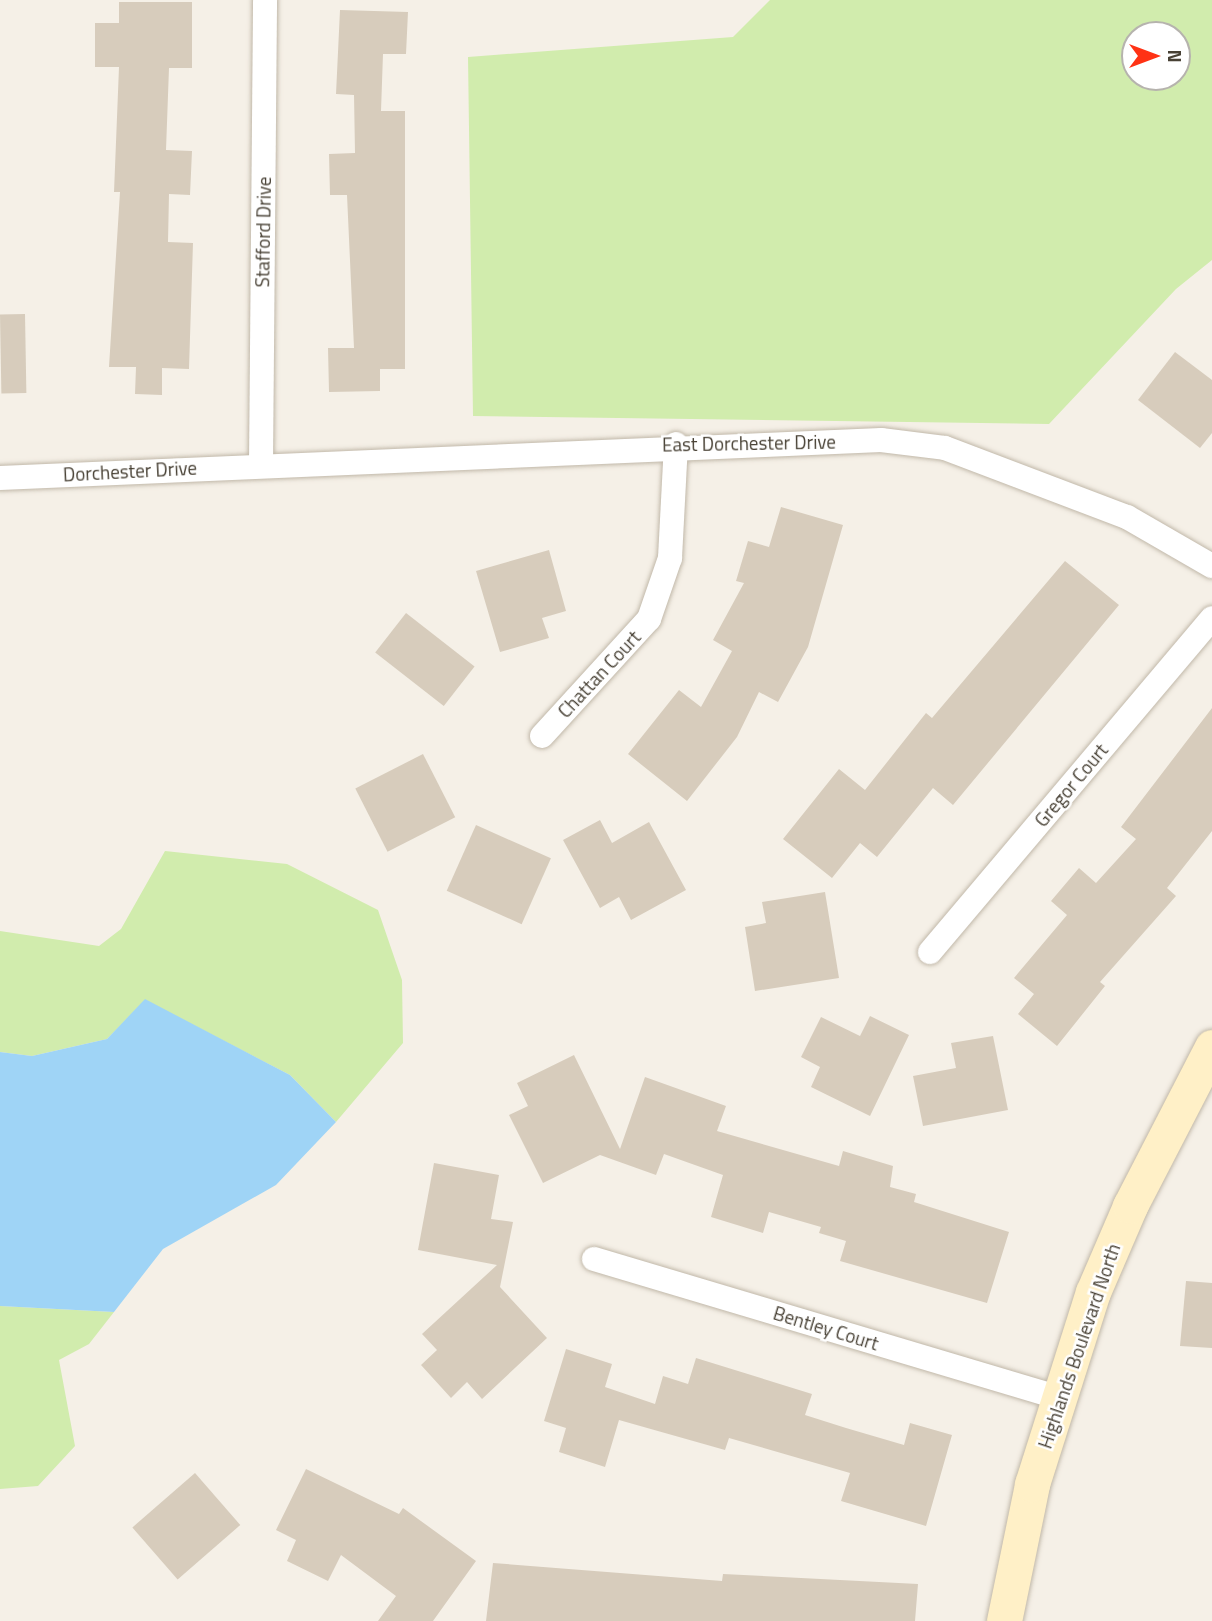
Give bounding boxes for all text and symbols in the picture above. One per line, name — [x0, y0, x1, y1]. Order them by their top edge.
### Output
north arrow — [1121, 21, 1191, 91]
text: N — [1161, 49, 1190, 63]
street label: Stafford Drive — [251, 176, 275, 288]
street label: East Dorchester Drive — [662, 430, 836, 456]
street label: Dorchester Drive — [62, 456, 198, 486]
street label: Chattan Court — [553, 626, 645, 722]
street label: Gregor Court — [1030, 739, 1112, 831]
street label: Highlands Boulevard North — [1033, 1241, 1125, 1451]
street label: Bentley Court — [771, 1301, 881, 1355]

